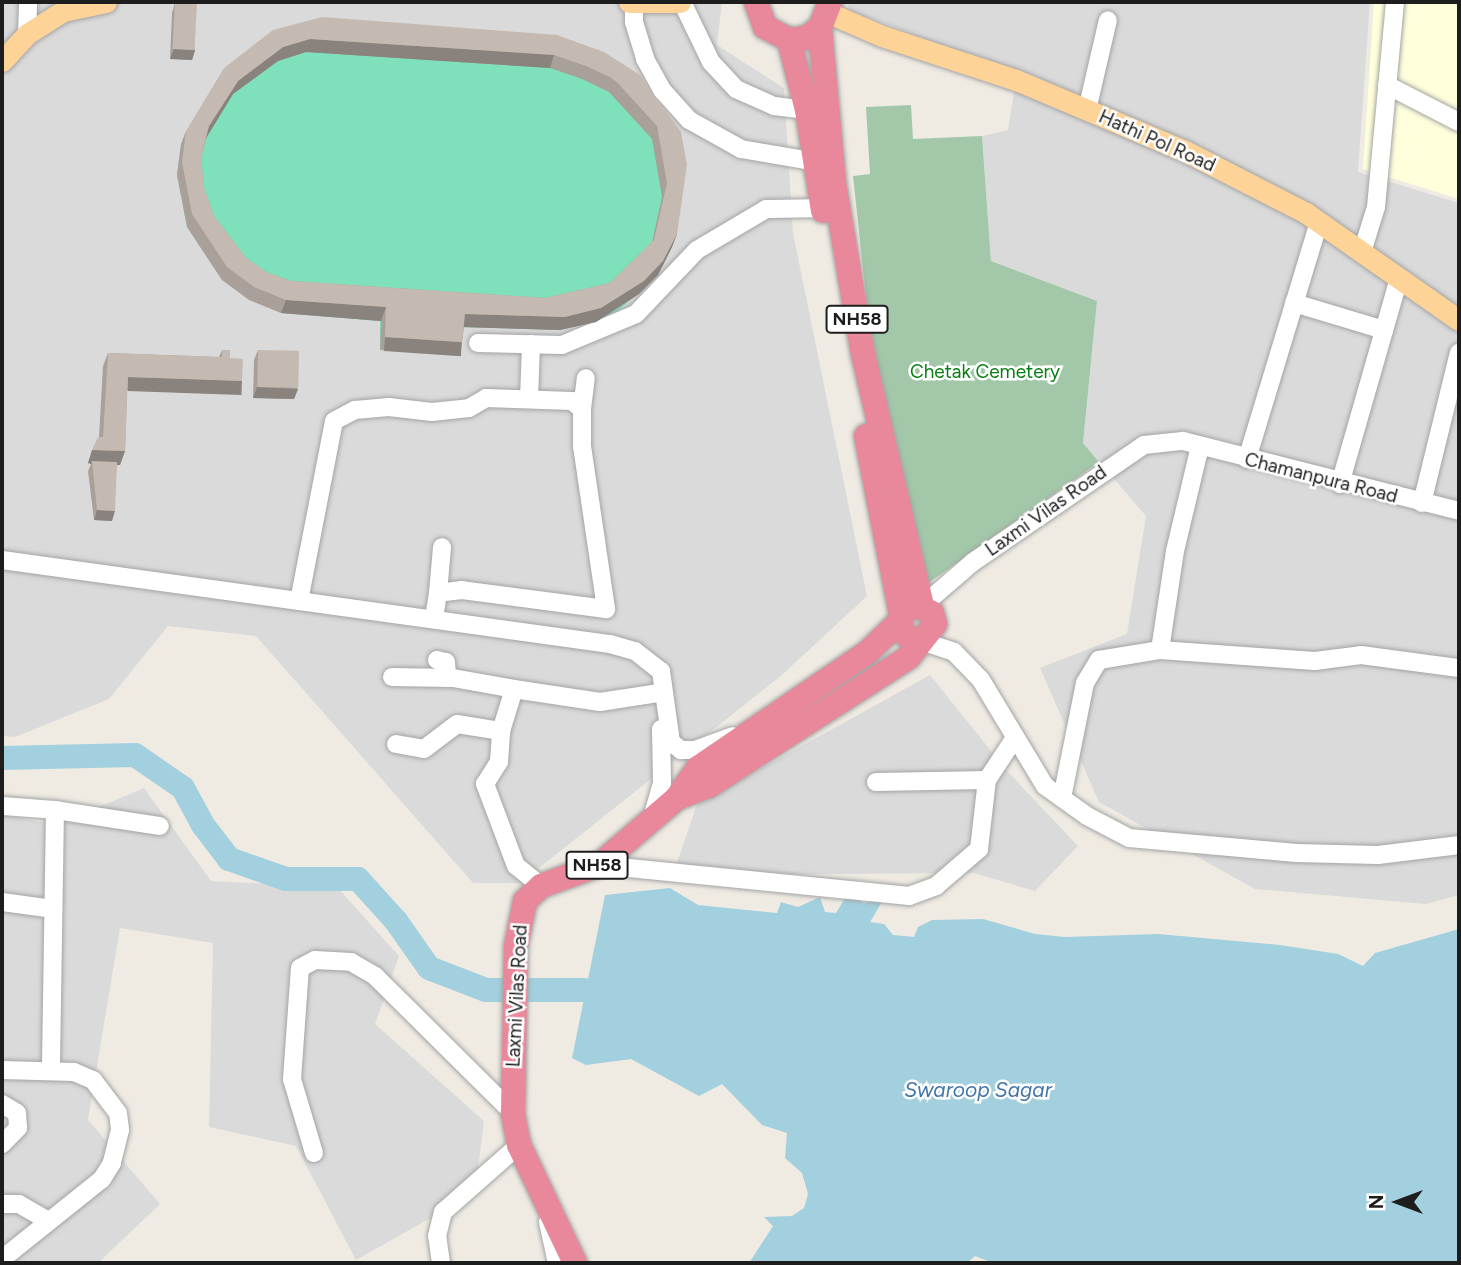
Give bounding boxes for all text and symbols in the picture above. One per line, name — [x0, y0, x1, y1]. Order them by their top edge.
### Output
street label: Hathi Pol Road — [1095, 105, 1219, 177]
road number: NH58 — [826, 304, 888, 334]
park label: Chetak Cemetery — [910, 361, 1060, 383]
street label: Chamanpura Road — [1242, 448, 1400, 508]
street label: Laxmi Vilas Road — [981, 461, 1111, 561]
road number: NH58 — [566, 850, 628, 880]
street label: Laxmi Vilas Road — [502, 924, 532, 1068]
water label: Swaroop Sagar — [904, 1077, 1052, 1103]
north arrow — [1363, 1167, 1433, 1237]
text: N — [1365, 1195, 1388, 1209]

